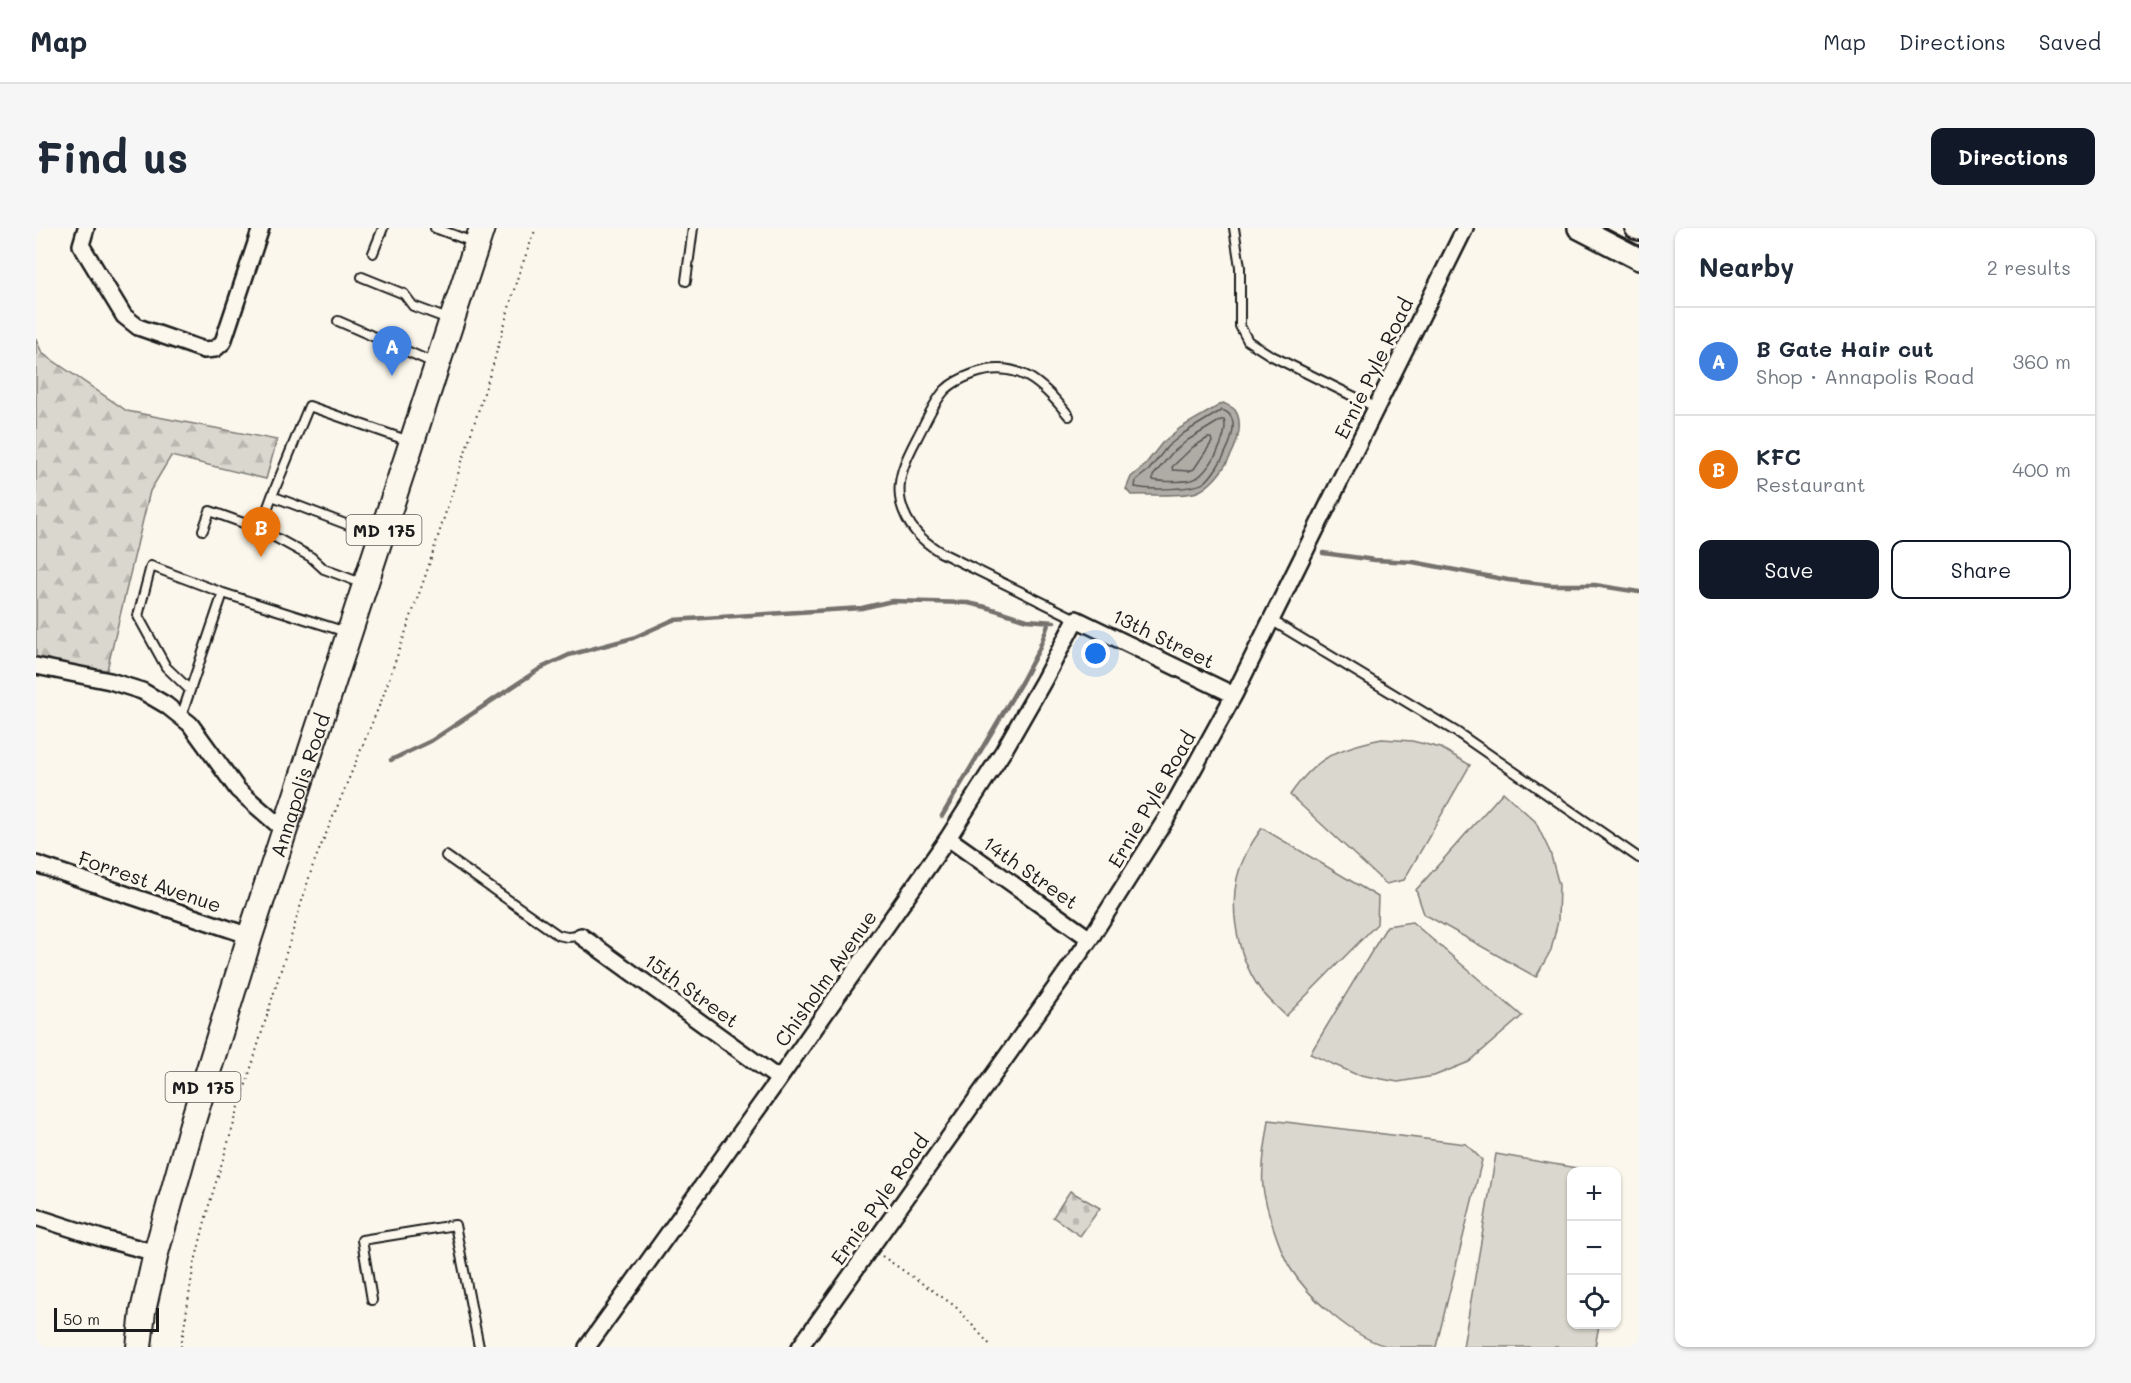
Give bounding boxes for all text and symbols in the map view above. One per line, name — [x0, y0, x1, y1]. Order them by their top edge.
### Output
text: Map — [30, 23, 87, 59]
text: Map — [1823, 28, 1866, 55]
text: Directions — [1899, 28, 2006, 55]
text: Saved — [2039, 28, 2101, 55]
button: Directions — [1931, 128, 2095, 185]
text: Find us — [36, 129, 188, 184]
text: Nearby — [1699, 250, 1794, 284]
text: 2 results — [1987, 254, 2071, 280]
street label: Ernie Pyle Road — [1328, 293, 1418, 443]
pin: A — [372, 326, 412, 376]
text: B Gate Hair cut — [1756, 334, 1934, 363]
text: A — [1712, 348, 1725, 374]
text: 360 m — [2013, 348, 2071, 374]
text: Shop · Annapolis Road — [1756, 363, 1974, 389]
text: KFC — [1756, 442, 1801, 471]
text: B — [1712, 456, 1725, 482]
text: 400 m — [2012, 456, 2071, 482]
text: Restaurant — [1756, 471, 1866, 497]
pin: B — [242, 508, 280, 557]
road number: MD 175 — [346, 515, 422, 545]
button: Save — [1699, 540, 1879, 599]
button: Share — [1891, 540, 2071, 599]
street label: 13th Street — [1109, 602, 1219, 674]
your location — [1081, 639, 1110, 668]
street label: Annapolis Road — [264, 710, 335, 860]
street label: Ernie Pyle Road — [1101, 726, 1201, 872]
street label: 14th Street — [978, 830, 1084, 914]
street label: Forrest Avenue — [75, 844, 225, 918]
street label: Chisholm Avenue — [768, 905, 882, 1051]
street label: 15th Street — [640, 947, 744, 1033]
road number: MD 175 — [166, 1072, 240, 1102]
street label: Ernie Pyle Road — [824, 1129, 934, 1269]
map controls — [1567, 1167, 1621, 1329]
button: + — [1567, 1167, 1621, 1221]
button: − — [1567, 1221, 1621, 1275]
button: locate — [1567, 1275, 1621, 1329]
scale bar — [54, 1305, 159, 1332]
text: 50 m — [63, 1308, 100, 1329]

